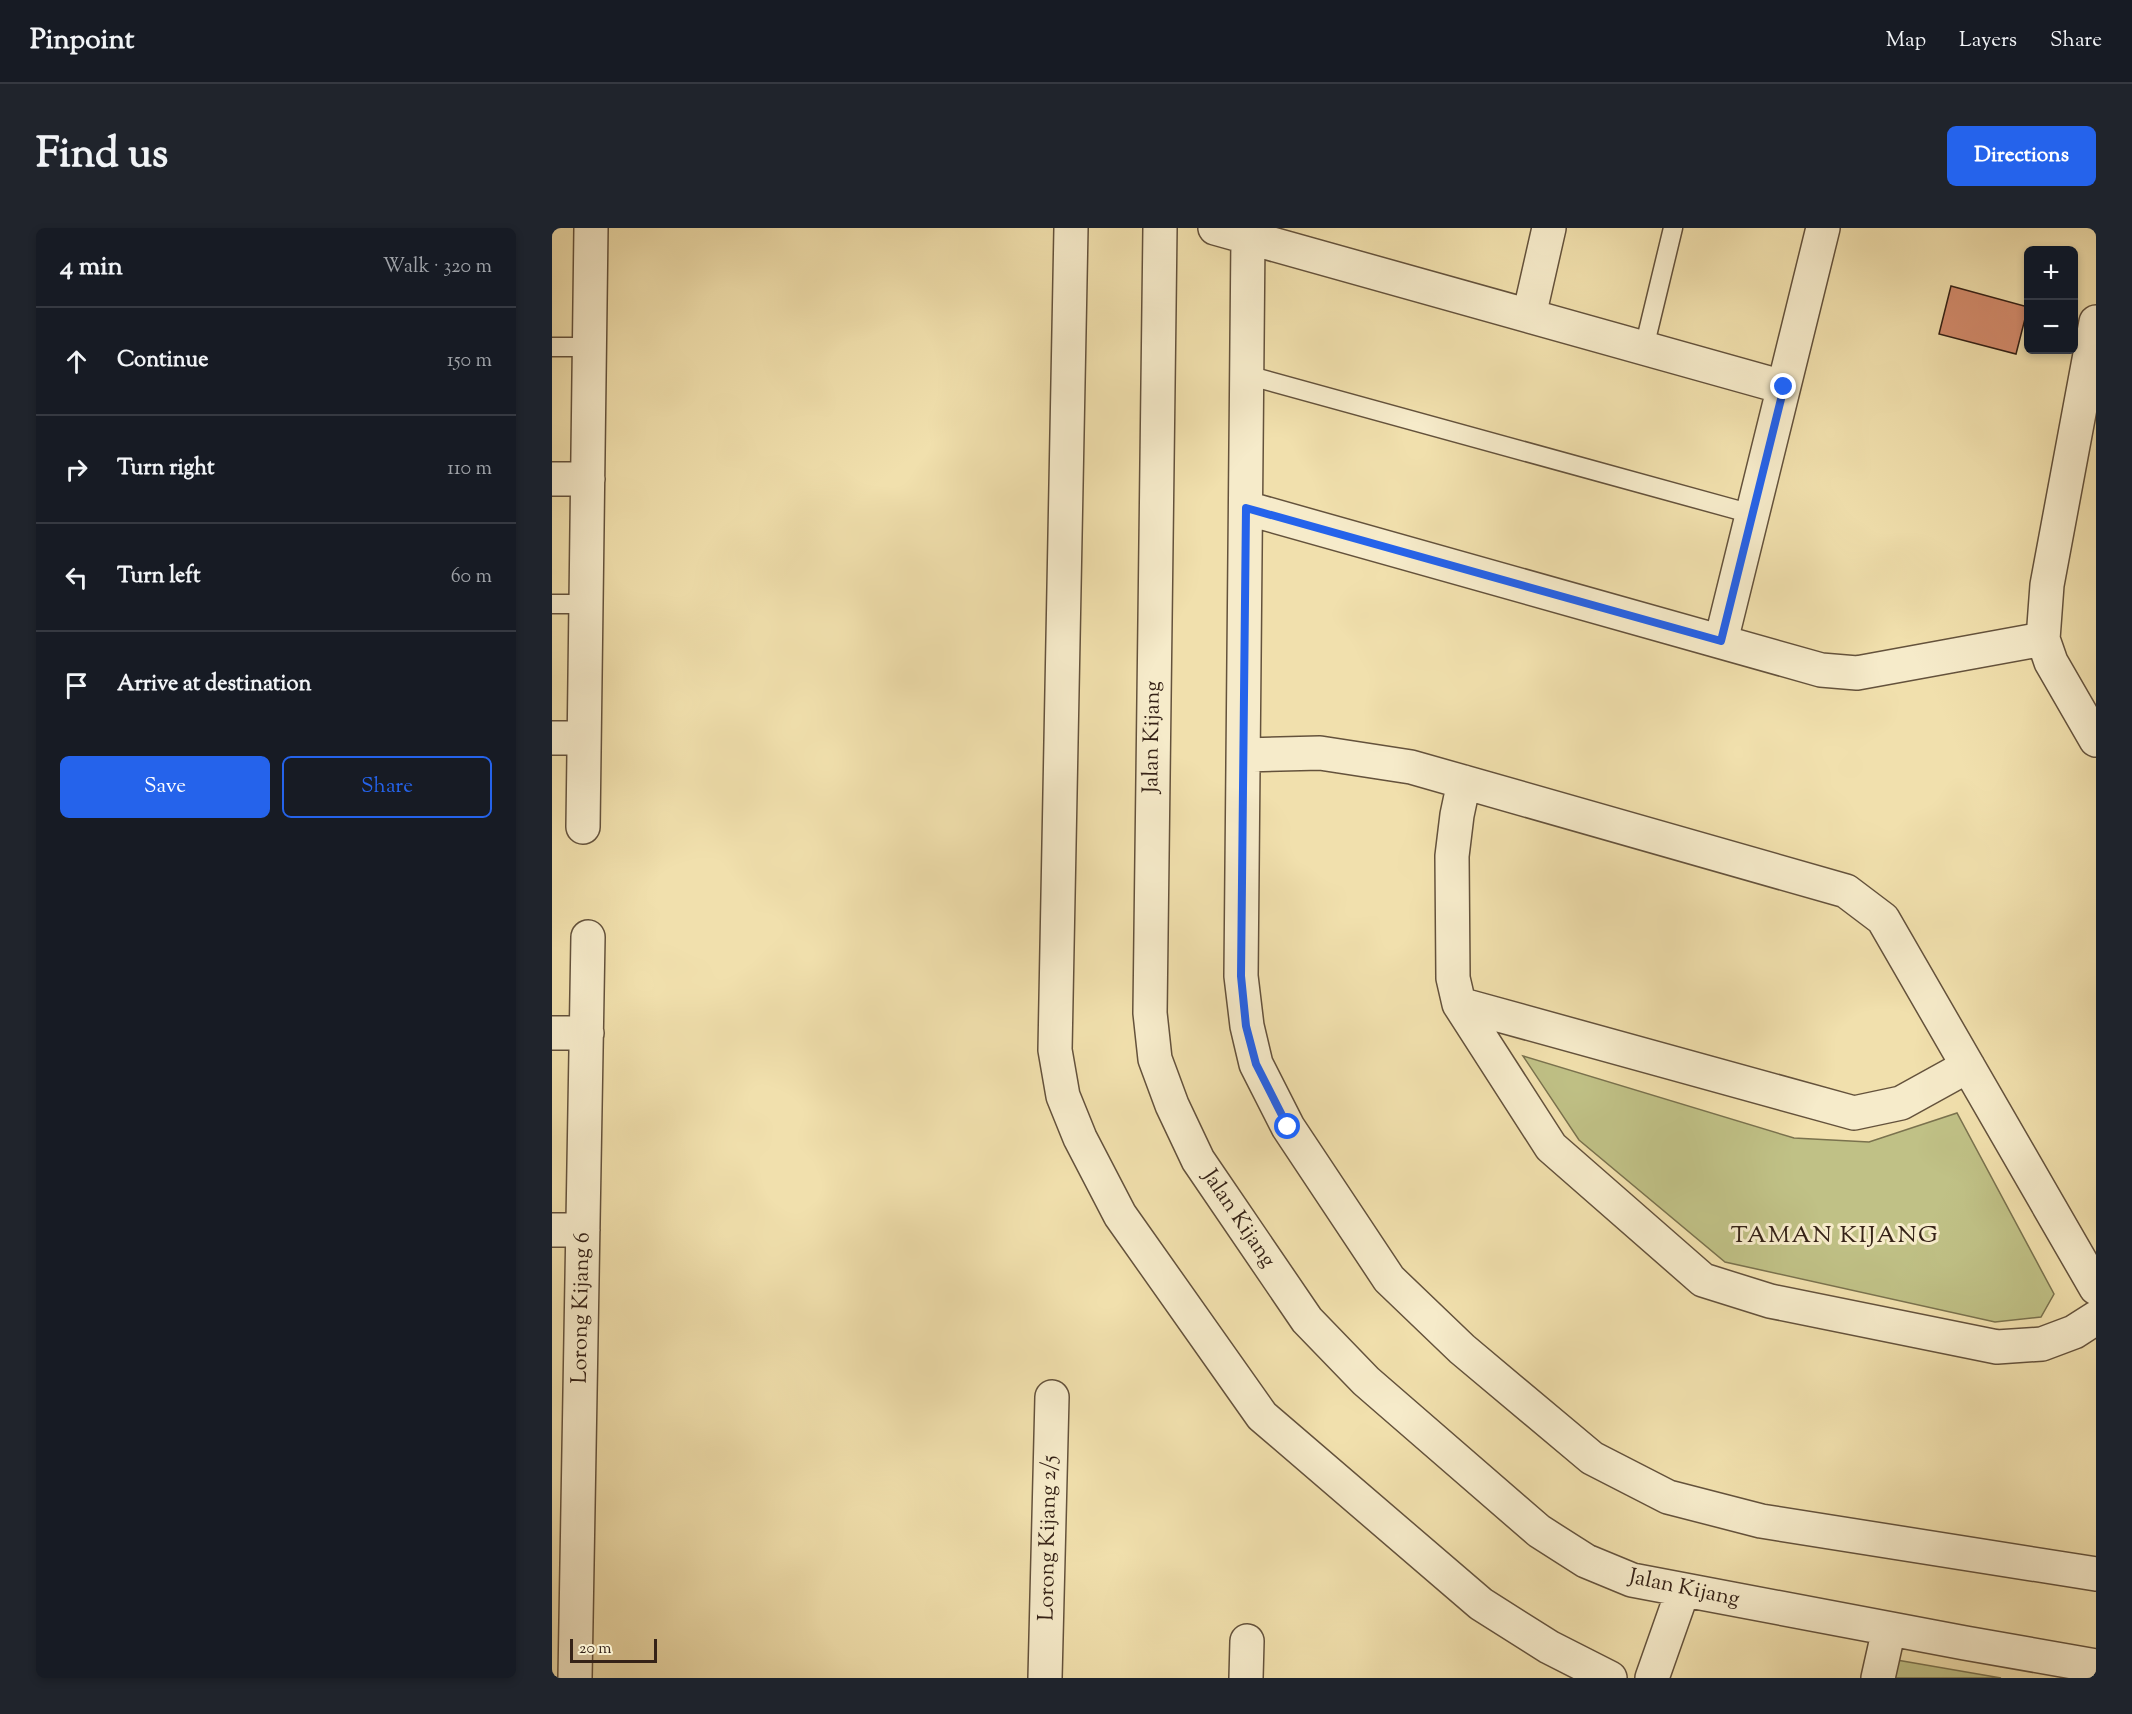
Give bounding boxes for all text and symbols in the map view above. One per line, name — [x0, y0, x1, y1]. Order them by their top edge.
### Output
text: Pinpoint — [30, 21, 134, 61]
text: Map — [1886, 26, 1926, 56]
text: Layers — [1959, 26, 2017, 56]
text: Share — [2050, 26, 2102, 56]
text: Find us — [36, 126, 168, 186]
button: Directions — [1947, 126, 2096, 186]
map controls — [2024, 246, 2078, 354]
button: + — [2024, 246, 2078, 300]
text: 4 min — [60, 249, 123, 286]
text: Walk · 320 m — [383, 253, 492, 282]
button: − — [2024, 300, 2078, 354]
icon: ahead — [60, 345, 93, 378]
text: Continue — [117, 345, 208, 377]
text: 150 m — [447, 347, 492, 376]
route end — [1770, 373, 1796, 399]
icon: right — [60, 453, 93, 486]
text: Turn right — [117, 453, 214, 485]
text: 110 m — [447, 455, 492, 484]
icon: left — [60, 561, 93, 594]
text: Turn left — [117, 561, 200, 593]
text: 60 m — [451, 563, 492, 592]
icon: arrive — [60, 669, 93, 702]
text: Arrive at destination — [117, 669, 312, 701]
street label: Jalan Kijang — [1136, 680, 1170, 794]
button: Save — [60, 756, 270, 818]
button: Share — [282, 756, 492, 818]
route start — [1274, 1113, 1300, 1139]
street label: Jalan Kijang — [1193, 1163, 1283, 1275]
district label: TAMAN KIJANG — [1731, 1219, 1939, 1253]
street label: Lorong Kijang 6 — [565, 1232, 599, 1384]
street label: Lorong Kijang 2/5 — [1032, 1454, 1066, 1621]
street label: Jalan Kijang — [1625, 1561, 1743, 1616]
scale bar — [570, 1636, 657, 1664]
text: 20 m — [579, 1638, 612, 1661]

